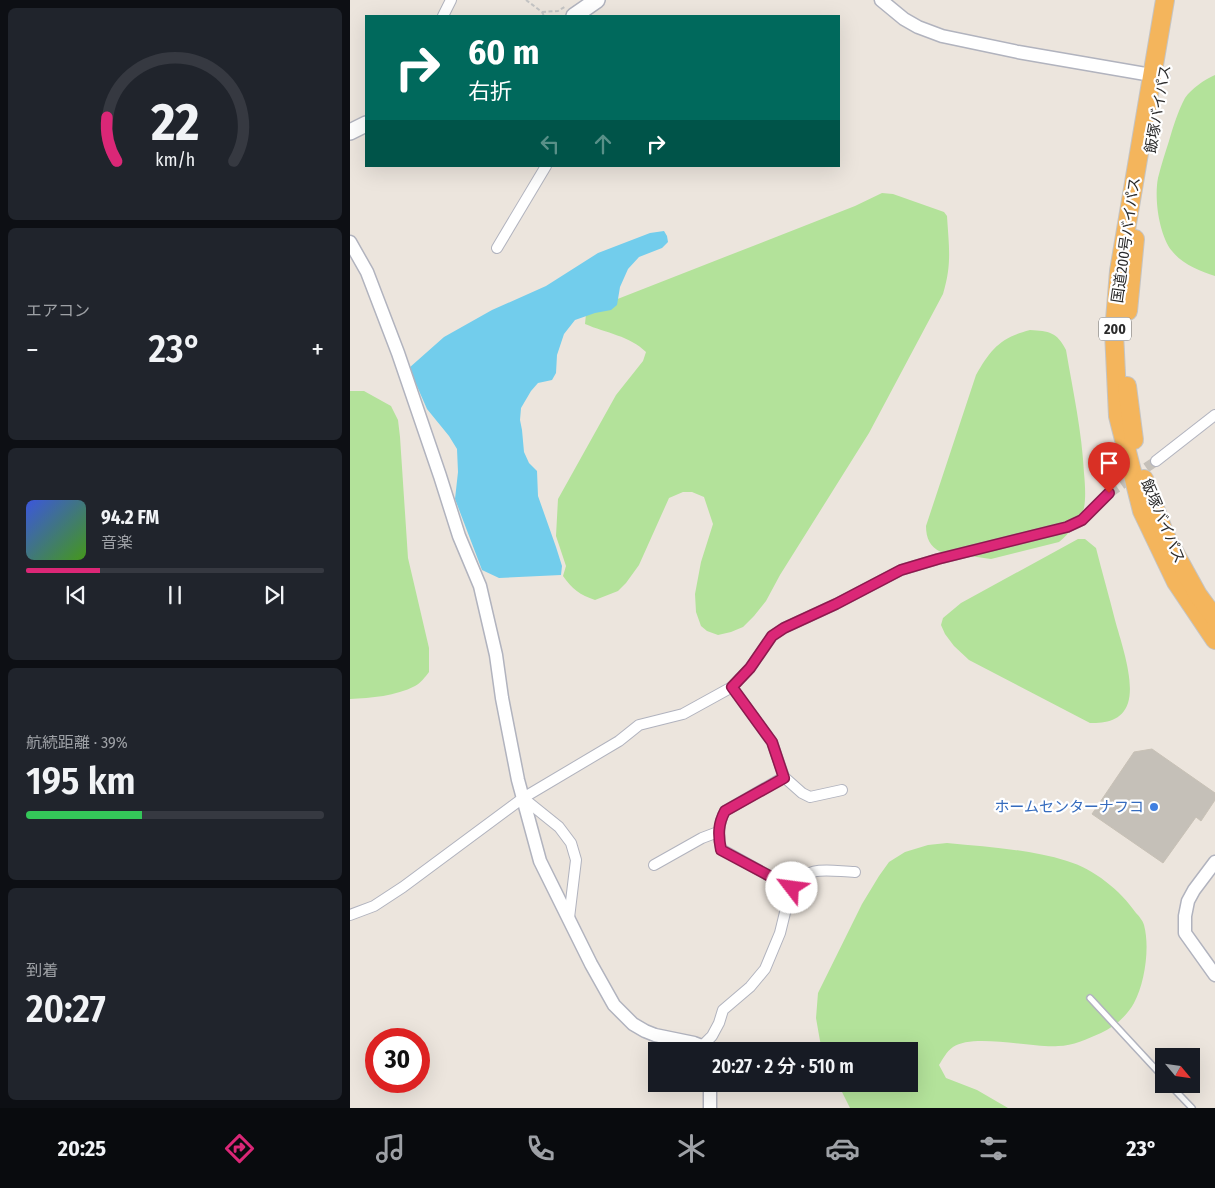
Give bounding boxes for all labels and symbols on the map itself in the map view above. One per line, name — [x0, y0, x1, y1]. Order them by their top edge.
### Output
street label: 飯塚バイパス — [1141, 63, 1175, 155]
street label: 国道200号バイパス — [1108, 176, 1144, 304]
road number: 200 — [1099, 318, 1131, 340]
pin — [1088, 442, 1130, 493]
street label: 飯塚バイパス — [1137, 476, 1189, 566]
place label: ホームセンターナフコ — [994, 798, 1144, 816]
marker: ホームセンターナフコ — [1148, 801, 1160, 813]
position arrow — [765, 861, 817, 913]
speed limit sign: 30 — [365, 1028, 430, 1093]
north arrow — [1155, 1048, 1200, 1092]

